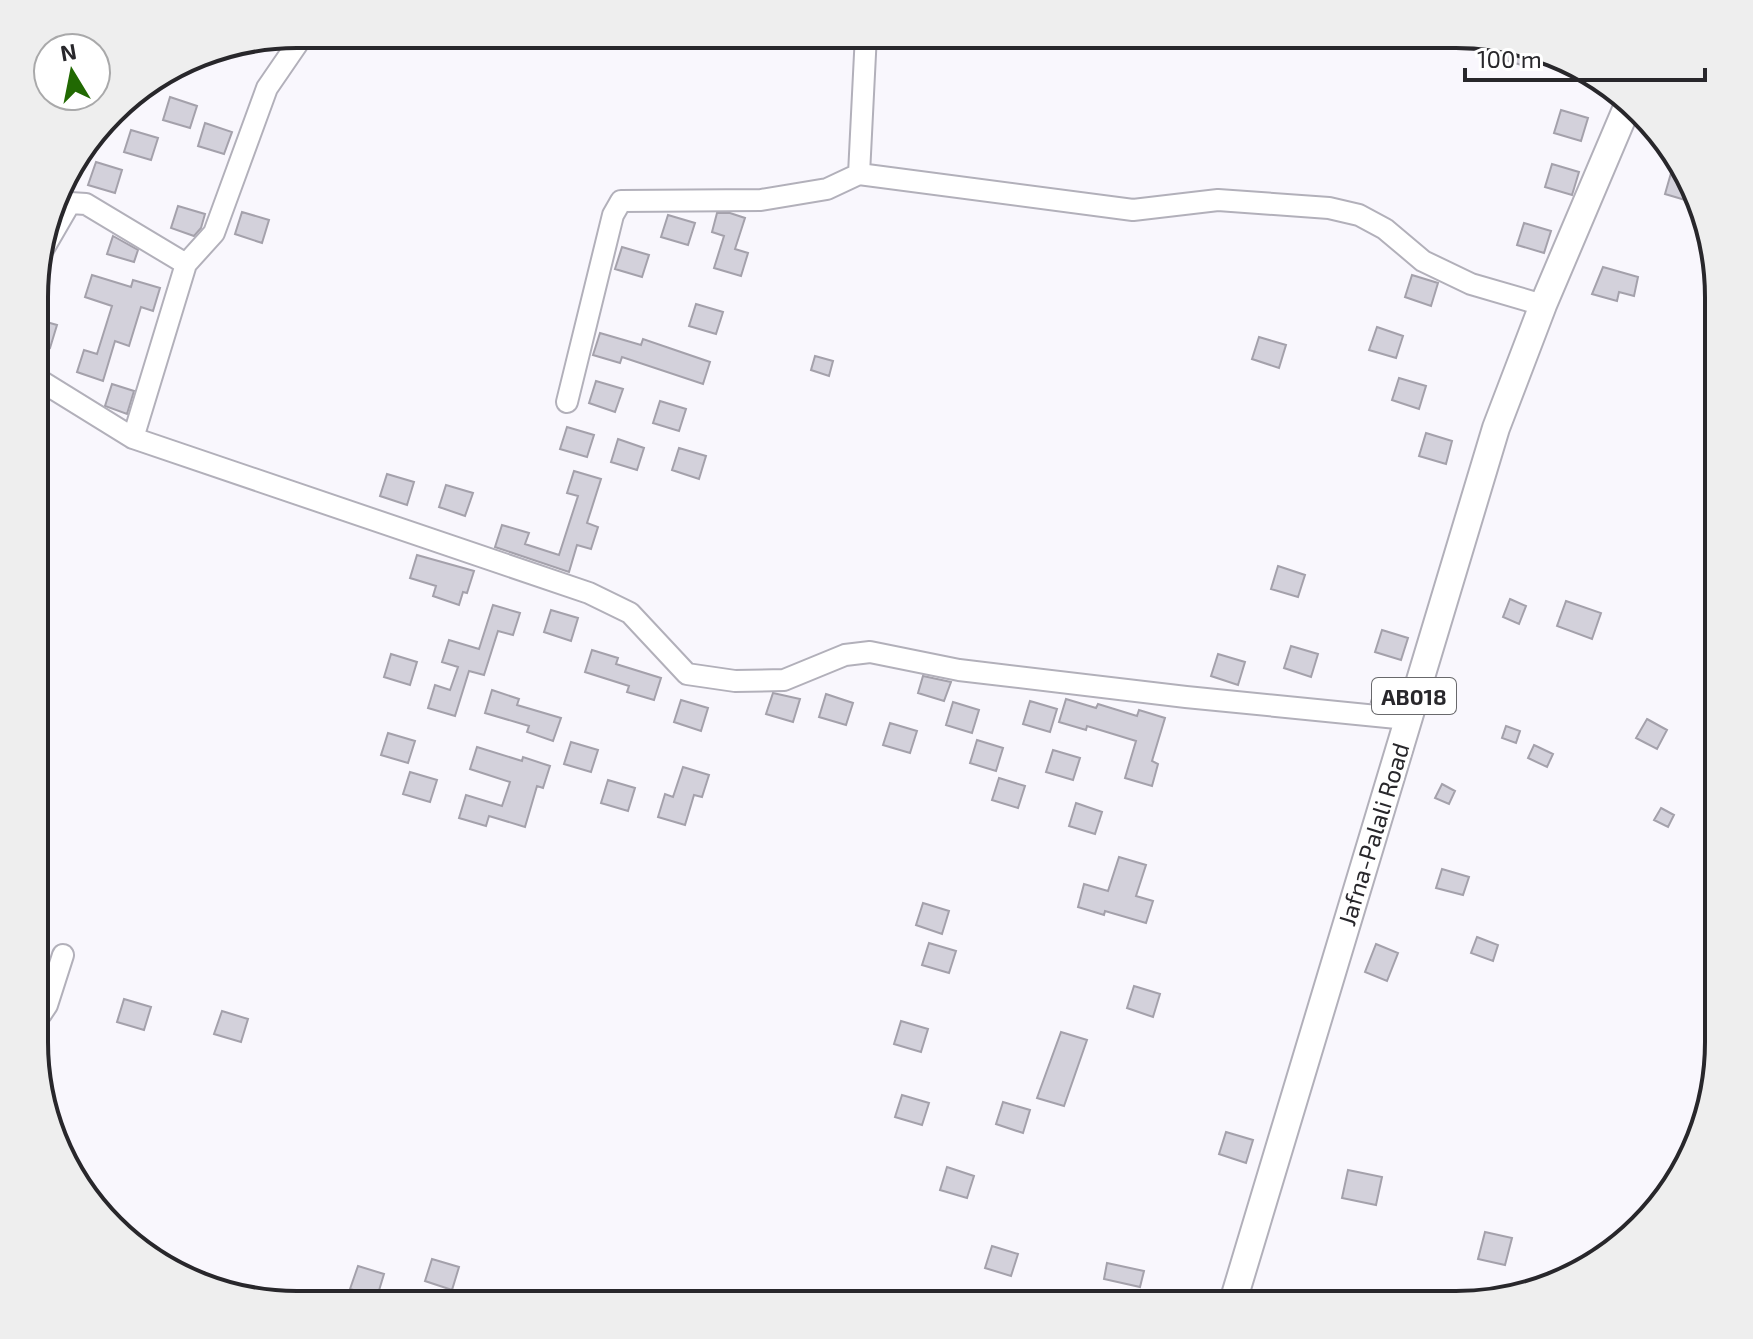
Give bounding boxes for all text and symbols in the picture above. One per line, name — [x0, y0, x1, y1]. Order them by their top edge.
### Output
north arrow — [32, 32, 112, 112]
scale bar — [1465, 32, 1705, 82]
text: N — [58, 37, 78, 66]
text: 100 m — [1477, 44, 1542, 73]
road number: AB018 — [1372, 678, 1456, 714]
street label: Jafna-Palali Road — [1331, 739, 1415, 929]

